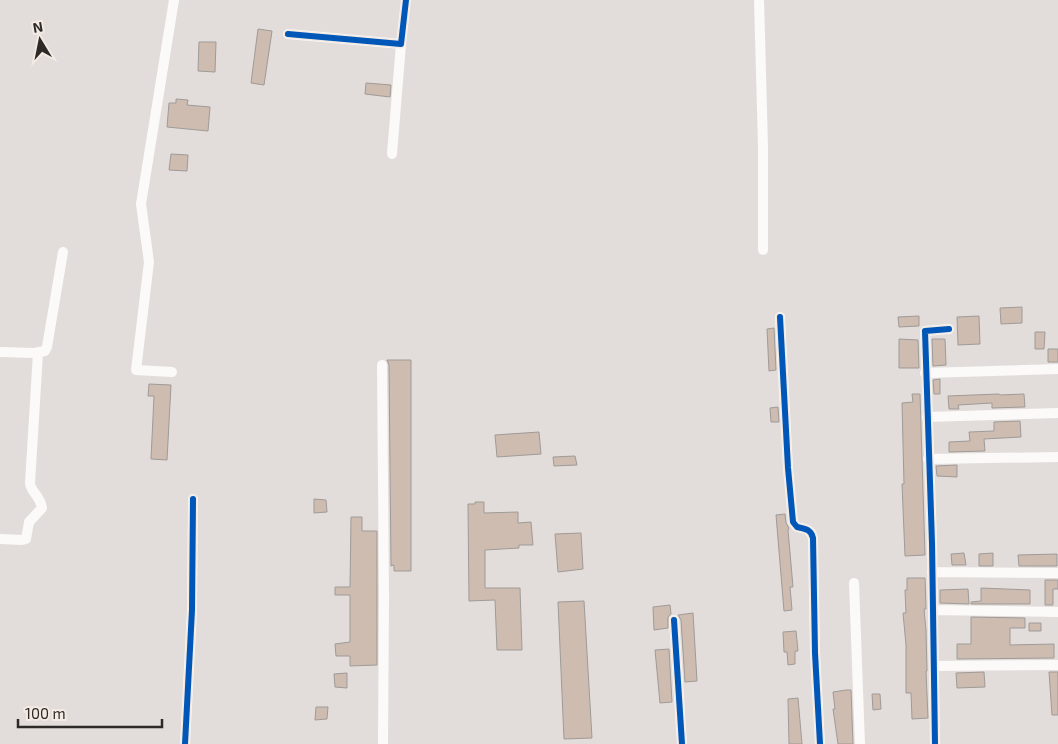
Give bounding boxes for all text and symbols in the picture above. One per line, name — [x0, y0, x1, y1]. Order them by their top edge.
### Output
north arrow — [15, 15, 65, 65]
text: N — [31, 17, 44, 36]
scale bar — [18, 696, 161, 728]
text: 100 m — [25, 704, 66, 722]

